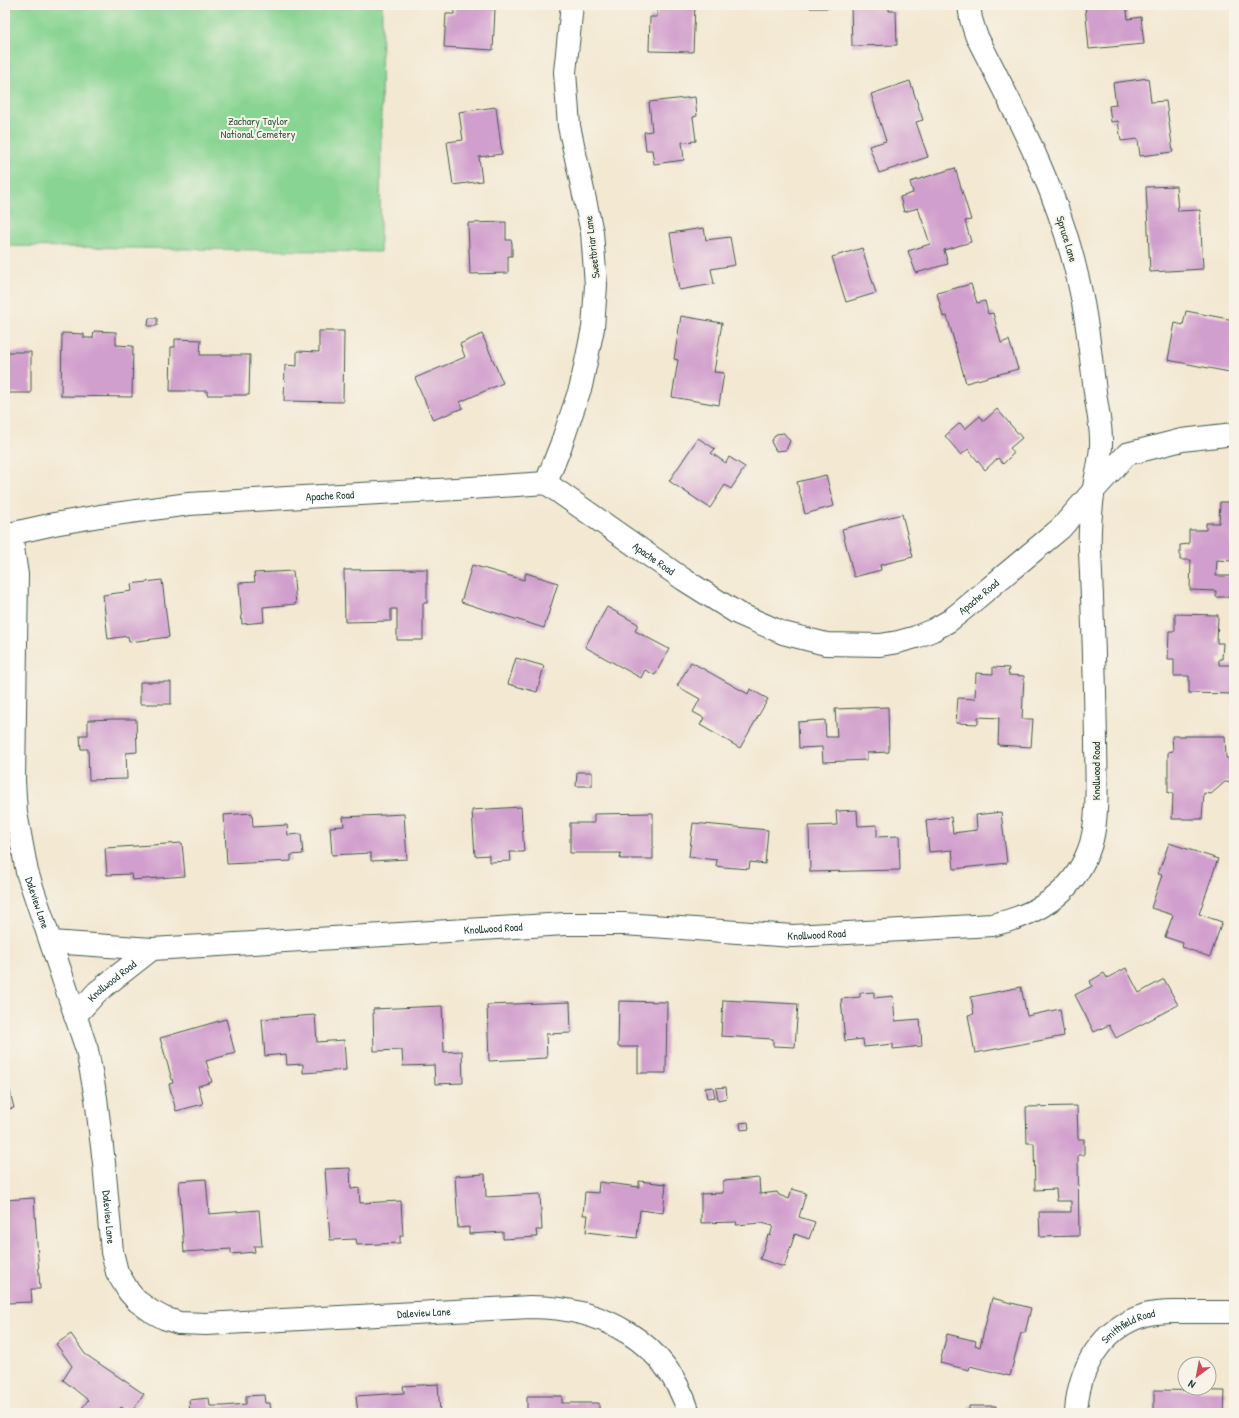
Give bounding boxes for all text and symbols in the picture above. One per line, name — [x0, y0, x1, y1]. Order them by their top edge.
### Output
park label: Zachary Taylor National Cemetery — [221, 114, 296, 141]
street label: Sweetbriar Lane — [581, 214, 603, 279]
street label: Spruce Lane — [1053, 214, 1081, 264]
street label: Apache Road — [306, 487, 355, 504]
street label: Apache Road — [630, 539, 678, 579]
street label: Apache Road — [956, 575, 1002, 618]
street label: Knollwood Road — [1089, 741, 1103, 800]
street label: Daleview Lane — [22, 875, 53, 931]
street label: Knollwood Road — [463, 920, 524, 937]
street label: Knollwood Road — [787, 926, 847, 943]
street label: Knollwood Road — [84, 957, 140, 1005]
street label: Daleview Lane — [99, 1190, 118, 1245]
street label: Daleview Lane — [397, 1304, 452, 1321]
street label: Smithfield Road — [1098, 1306, 1157, 1346]
north arrow — [1177, 1356, 1217, 1396]
text: N — [1185, 1377, 1198, 1392]

